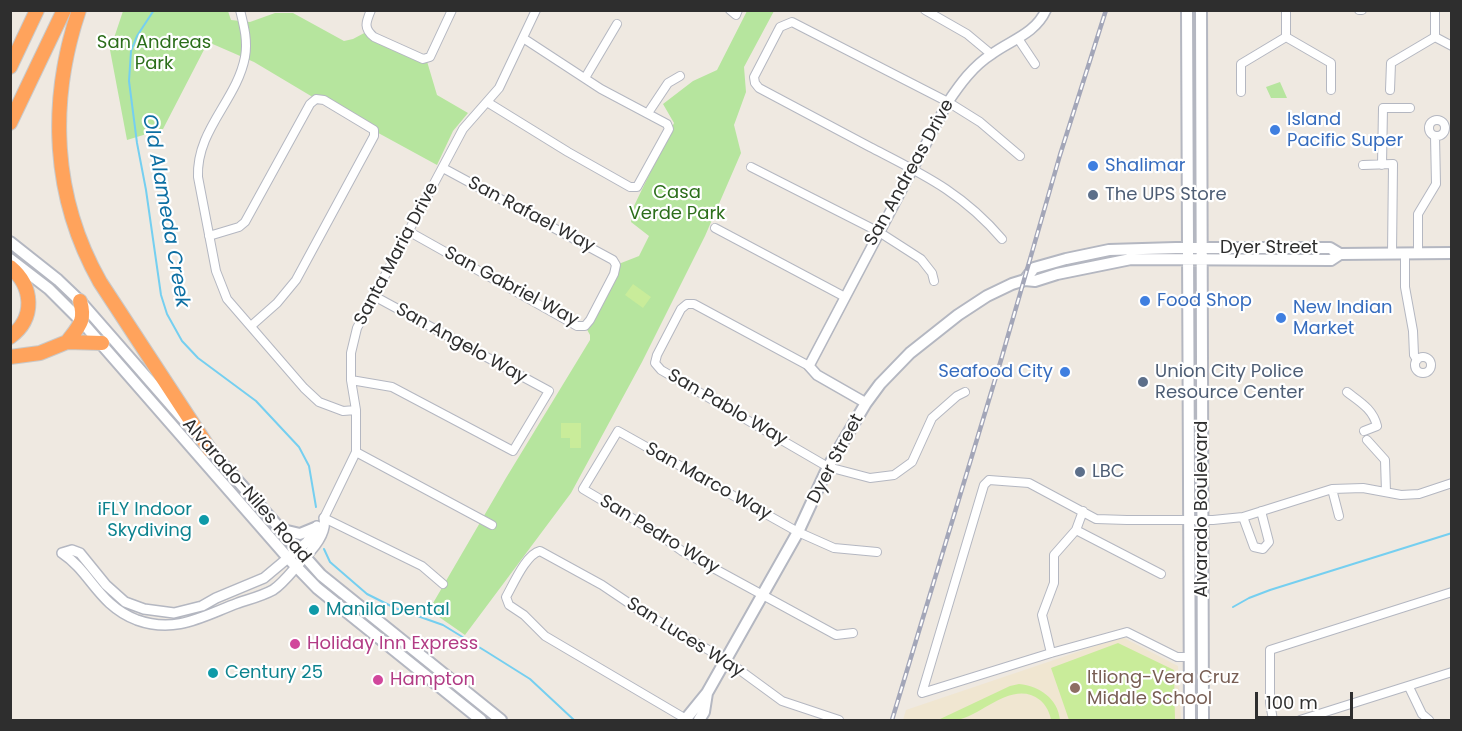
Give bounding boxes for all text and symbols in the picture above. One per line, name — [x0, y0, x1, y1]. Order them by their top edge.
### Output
park label: San Andreas Park — [97, 32, 211, 74]
street label: San Andreas Drive — [861, 96, 959, 250]
place label: Island Pacific Super — [1287, 109, 1403, 152]
water label: Old Alameda Creek — [136, 112, 194, 310]
marker: Island Pacific Super — [1268, 123, 1282, 137]
place label: Shalimar — [1105, 155, 1186, 177]
marker: Shalimar — [1086, 159, 1100, 173]
street label: San Rafael Way — [464, 172, 598, 258]
street label: Santa Maria Drive — [350, 179, 444, 329]
park label: Casa Verde Park — [629, 182, 725, 224]
place label: The UPS Store — [1105, 184, 1227, 206]
marker: The UPS Store — [1086, 188, 1100, 202]
street label: Dyer Street — [1220, 237, 1318, 259]
street label: San Gabriel Way — [440, 243, 582, 331]
place label: Food Shop — [1157, 290, 1252, 312]
marker: Food Shop — [1138, 294, 1152, 308]
place label: New Indian Market — [1293, 297, 1393, 340]
street label: San Angelo Way — [392, 299, 530, 389]
marker: New Indian Market — [1274, 311, 1288, 325]
place label: Seafood City — [938, 361, 1053, 383]
place label: Union City Police Resource Center — [1155, 361, 1304, 404]
street label: San Pablo Way — [663, 365, 791, 451]
marker: Seafood City — [1058, 365, 1072, 379]
marker: Union City Police Resource Center — [1136, 375, 1150, 389]
street label: Dyer Street — [803, 411, 869, 507]
street label: Alvarado-Niles Road — [177, 414, 315, 568]
street label: Alvarado Boulevard — [1191, 420, 1213, 598]
street label: San Marco Way — [641, 438, 775, 526]
place label: LBC — [1092, 461, 1125, 483]
marker: LBC — [1073, 465, 1087, 479]
street label: San Pedro Way — [595, 491, 723, 579]
place label: iFLY Indoor Skydiving — [98, 499, 192, 542]
marker: iFLY Indoor Skydiving — [197, 513, 211, 527]
street label: San Luces Way — [622, 593, 748, 683]
place label: Manila Dental — [326, 599, 450, 621]
marker: Manila Dental — [307, 603, 321, 617]
place label: Holiday Inn Express — [307, 633, 478, 655]
marker: Holiday Inn Express — [288, 637, 302, 651]
place label: Century 25 — [225, 662, 323, 684]
marker: Century 25 — [206, 666, 220, 680]
place label: Itliong-Vera Cruz Middle School — [1087, 667, 1239, 710]
place label: Hampton — [390, 669, 475, 691]
marker: Hampton — [371, 673, 385, 687]
scale bar — [1258, 680, 1356, 718]
marker: Itliong-Vera Cruz Middle School — [1068, 681, 1082, 695]
text: 100 m — [1266, 690, 1318, 715]

